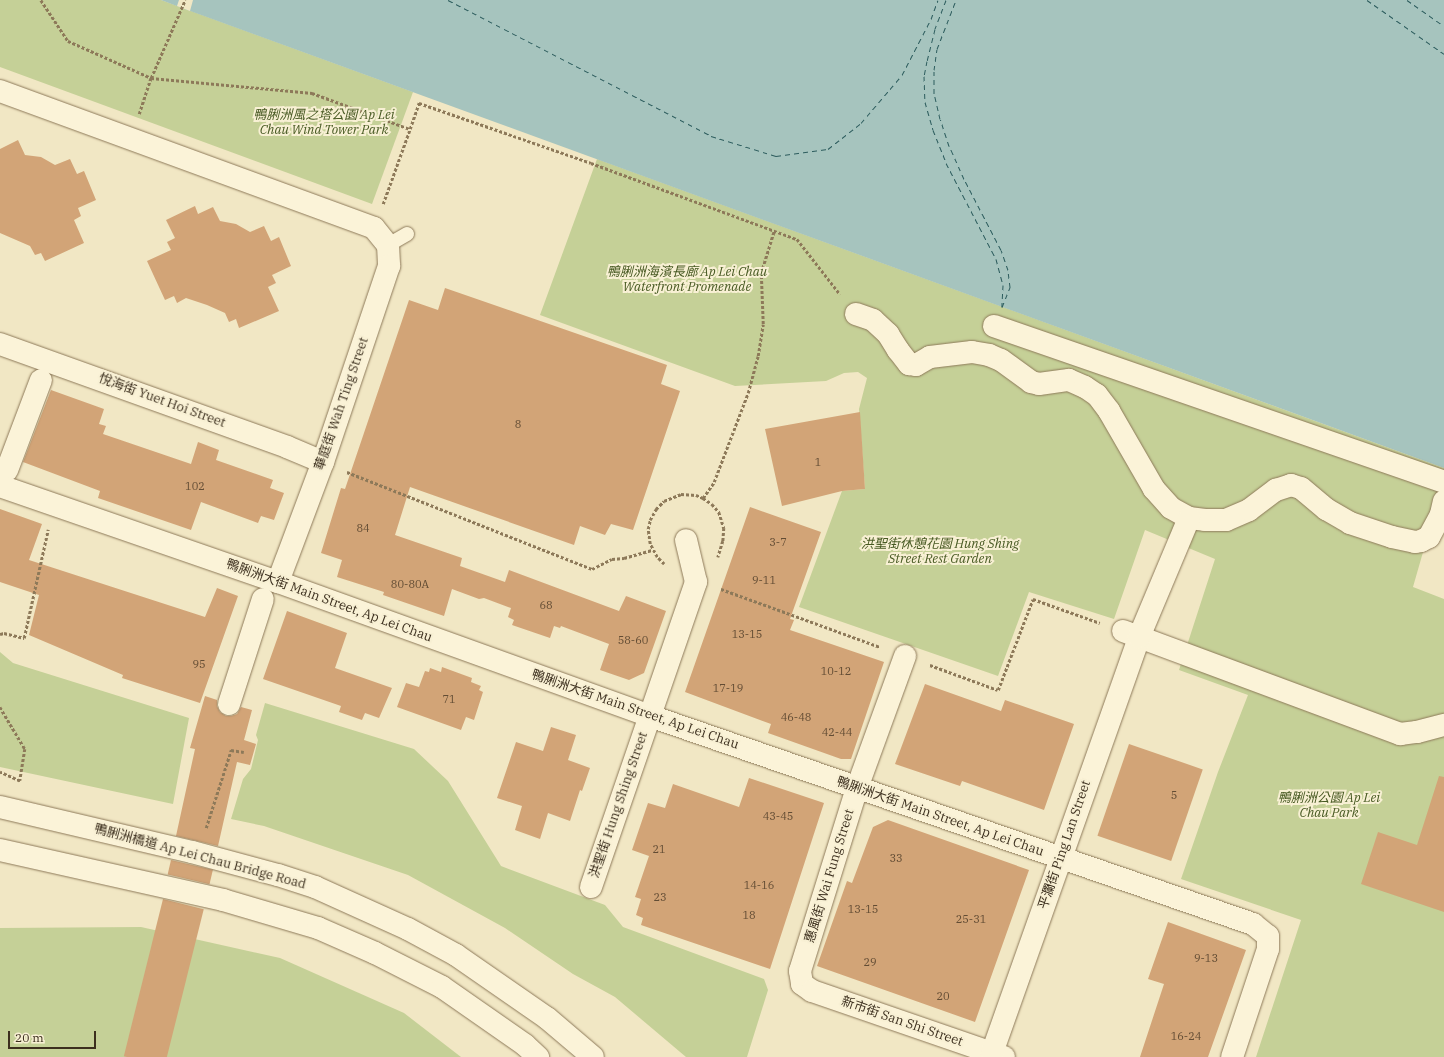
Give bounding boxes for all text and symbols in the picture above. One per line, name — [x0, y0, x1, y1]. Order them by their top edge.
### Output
park label: 鴨脷洲風之塔公園 Ap Lei Chau Wind Tower Park — [253, 108, 395, 139]
park label: 鴨脷洲海濱長廊 Ap Lei Chau Waterfront Promenade — [607, 265, 767, 296]
street label: 華庭街 Wah Ting Street — [312, 335, 372, 473]
street label: 悅海街 Yuet Hoi Street — [97, 371, 227, 431]
house number: 8 — [515, 417, 521, 431]
house number: 1 — [815, 455, 821, 469]
house number: 102 — [185, 479, 205, 493]
house number: 84 — [356, 521, 370, 535]
house number: 3-7 — [769, 535, 787, 549]
park label: 洪聖街休憩花園 Hung Shing Street Rest Garden — [861, 537, 1019, 568]
street label: 鴨脷洲大街 Main Street, Ap Lei Chau — [224, 556, 434, 646]
house number: 9-11 — [752, 573, 776, 587]
house number: 80-80A — [391, 577, 429, 591]
house number: 68 — [539, 598, 553, 612]
house number: 13-15 — [732, 627, 762, 641]
house number: 58-60 — [618, 633, 648, 647]
house number: 95 — [192, 657, 206, 671]
house number: 10-12 — [821, 664, 851, 678]
street label: 鴨脷洲大街 Main Street, Ap Lei Chau — [529, 667, 741, 753]
house number: 17-19 — [713, 681, 743, 695]
house number: 71 — [442, 692, 456, 706]
house number: 46-48 — [781, 710, 811, 724]
house number: 42-44 — [822, 725, 852, 739]
street label: 洪聖街 Hung Shing Street — [587, 730, 651, 880]
street label: 鴨脷洲大街 Main Street, Ap Lei Chau — [834, 774, 1046, 860]
street label: 平瀾街 Ping Lan Street — [1036, 779, 1094, 911]
house number: 5 — [1171, 788, 1177, 802]
park label: 鴨脷洲公園 Ap Lei Chau Park — [1278, 791, 1380, 822]
street label: 惠風街 Wai Fung Street — [802, 807, 858, 945]
house number: 43-45 — [763, 809, 793, 823]
street label: 鴨脷洲橋道 Ap Lei Chau Bridge Road — [92, 821, 308, 893]
house number: 21 — [652, 842, 666, 856]
house number: 33 — [889, 851, 903, 865]
house number: 14-16 — [744, 878, 774, 892]
house number: 23 — [653, 890, 667, 904]
house number: 13-15 — [848, 902, 878, 916]
house number: 18 — [742, 908, 756, 922]
house number: 25-31 — [956, 912, 986, 926]
house number: 9-13 — [1194, 951, 1218, 965]
house number: 29 — [863, 955, 877, 969]
house number: 20 — [936, 989, 950, 1003]
street label: 新市街 San Shi Street — [839, 994, 965, 1050]
scale bar — [10, 1023, 98, 1049]
house number: 16-24 — [1171, 1029, 1201, 1043]
text: 20 m — [15, 1030, 44, 1045]

